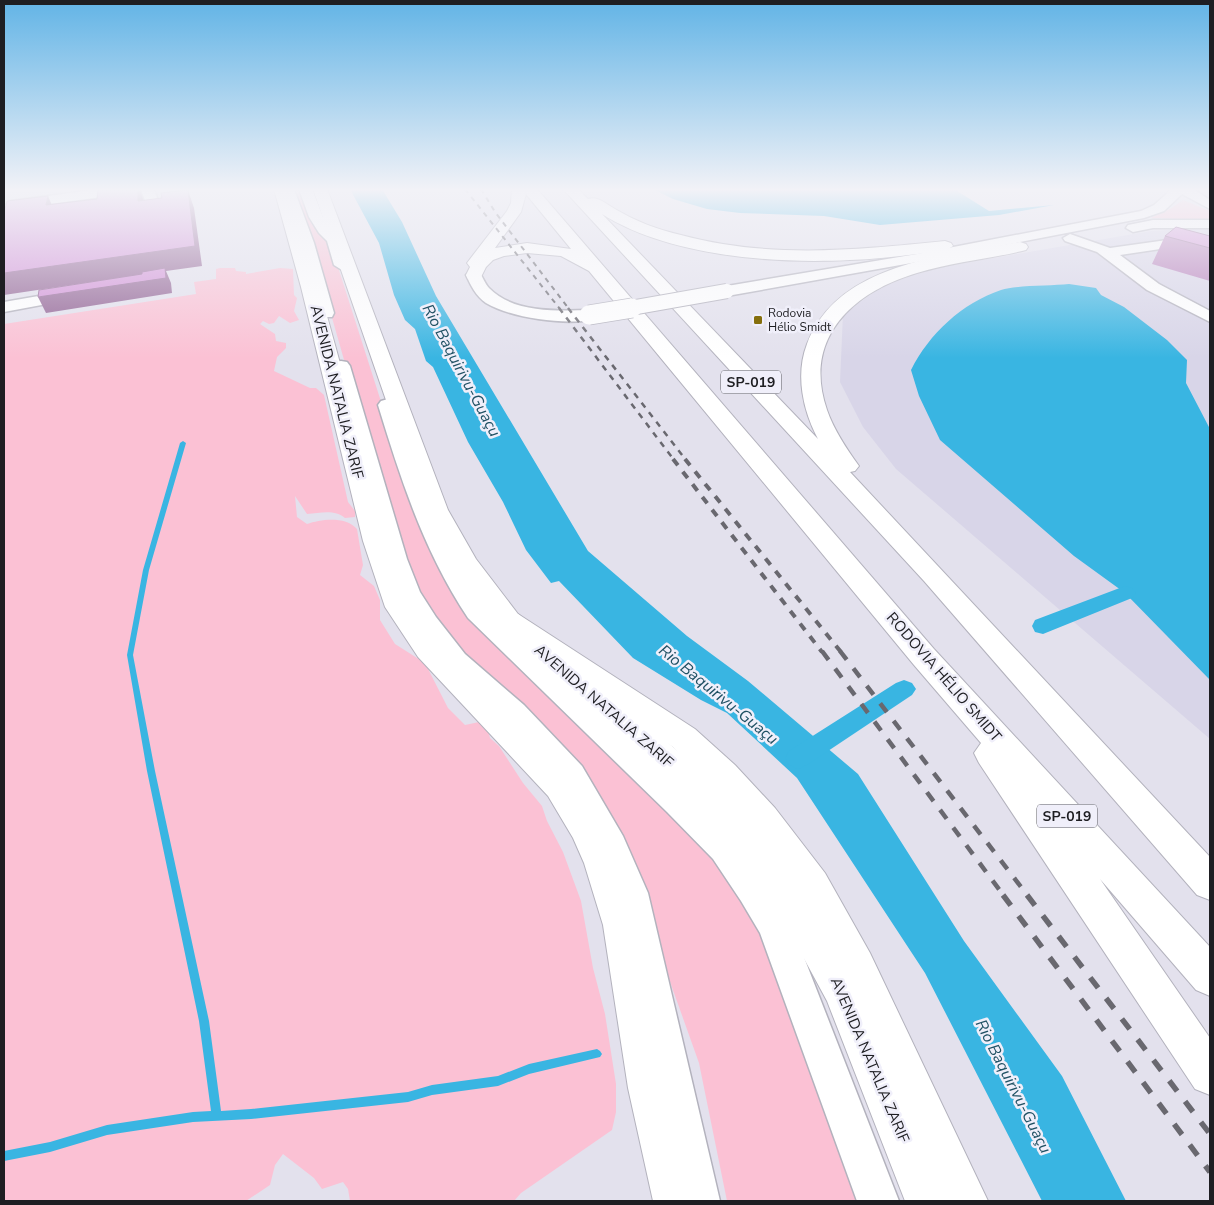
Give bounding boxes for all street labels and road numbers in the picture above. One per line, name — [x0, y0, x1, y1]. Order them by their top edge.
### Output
street label: AVENIDA NATALIA ZARIF — [306, 303, 368, 481]
road number: SP-019 — [721, 371, 781, 394]
street label: RODOVIA HÉLIO SMIDT — [882, 608, 1006, 746]
street label: AVENIDA NATALIA ZARIF — [530, 640, 678, 772]
road number: SP-019 — [1037, 804, 1097, 828]
street label: AVENIDA NATALIA ZARIF — [826, 974, 914, 1146]

